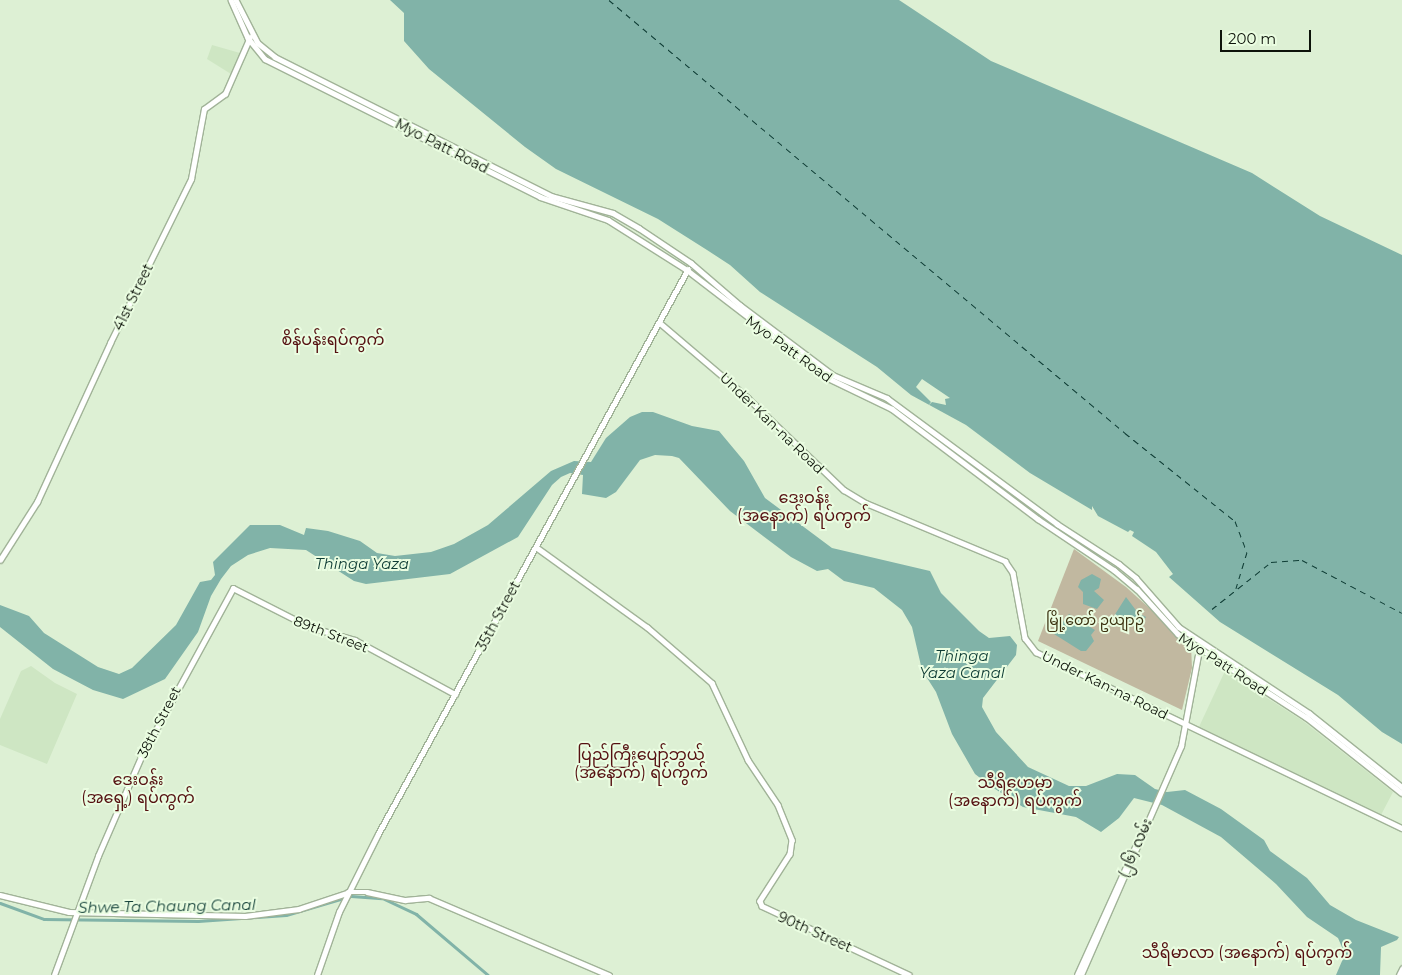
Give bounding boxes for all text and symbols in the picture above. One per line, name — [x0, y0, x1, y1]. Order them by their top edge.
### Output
scale bar — [1222, 20, 1313, 52]
text: 200 m — [1228, 29, 1276, 48]
street label: Myo Patt Road — [392, 115, 492, 177]
street label: 41st Street — [110, 261, 156, 333]
street label: Myo Patt Road — [743, 312, 835, 386]
district label: စိန်ပန်းရပ်ကွက် — [281, 330, 385, 350]
street label: Under Kan-na Road — [716, 369, 828, 477]
district label: ဒေးဝန်း (အနောက်) ရပ်ကွက် — [737, 488, 871, 526]
water label: Thinga Yaza — [315, 555, 409, 573]
street label: 35th Street — [473, 578, 523, 654]
street label: 89th Street — [291, 612, 371, 656]
park label: မြို့တော် ဥယျာဥ် — [1046, 612, 1144, 628]
street label: Myo Patt Road — [1175, 629, 1271, 699]
water label: Thinga Yaza Canal — [919, 646, 1005, 681]
street label: Under Kan-na Road — [1039, 647, 1171, 723]
street label: 38th Street — [134, 683, 184, 761]
district label: ပြည်ကြီးပျော်ဘွယ် (အနောက်) ရပ်ကွက် — [574, 745, 708, 783]
district label: ဒေးဝန်း (အရှေ့) ရပ်ကွက် — [81, 770, 195, 808]
district label: သီရိဟေမာ (အနောက်) ရပ်ကွက် — [948, 773, 1082, 811]
street label: (၂၆) လမ်း — [1115, 816, 1155, 880]
water label: Shwe Ta Chaung Canal — [78, 895, 256, 917]
street label: 90th Street — [775, 908, 855, 956]
district label: သီရိမာလာ (အနောက်) ရပ်ကွက် — [1142, 943, 1352, 963]

